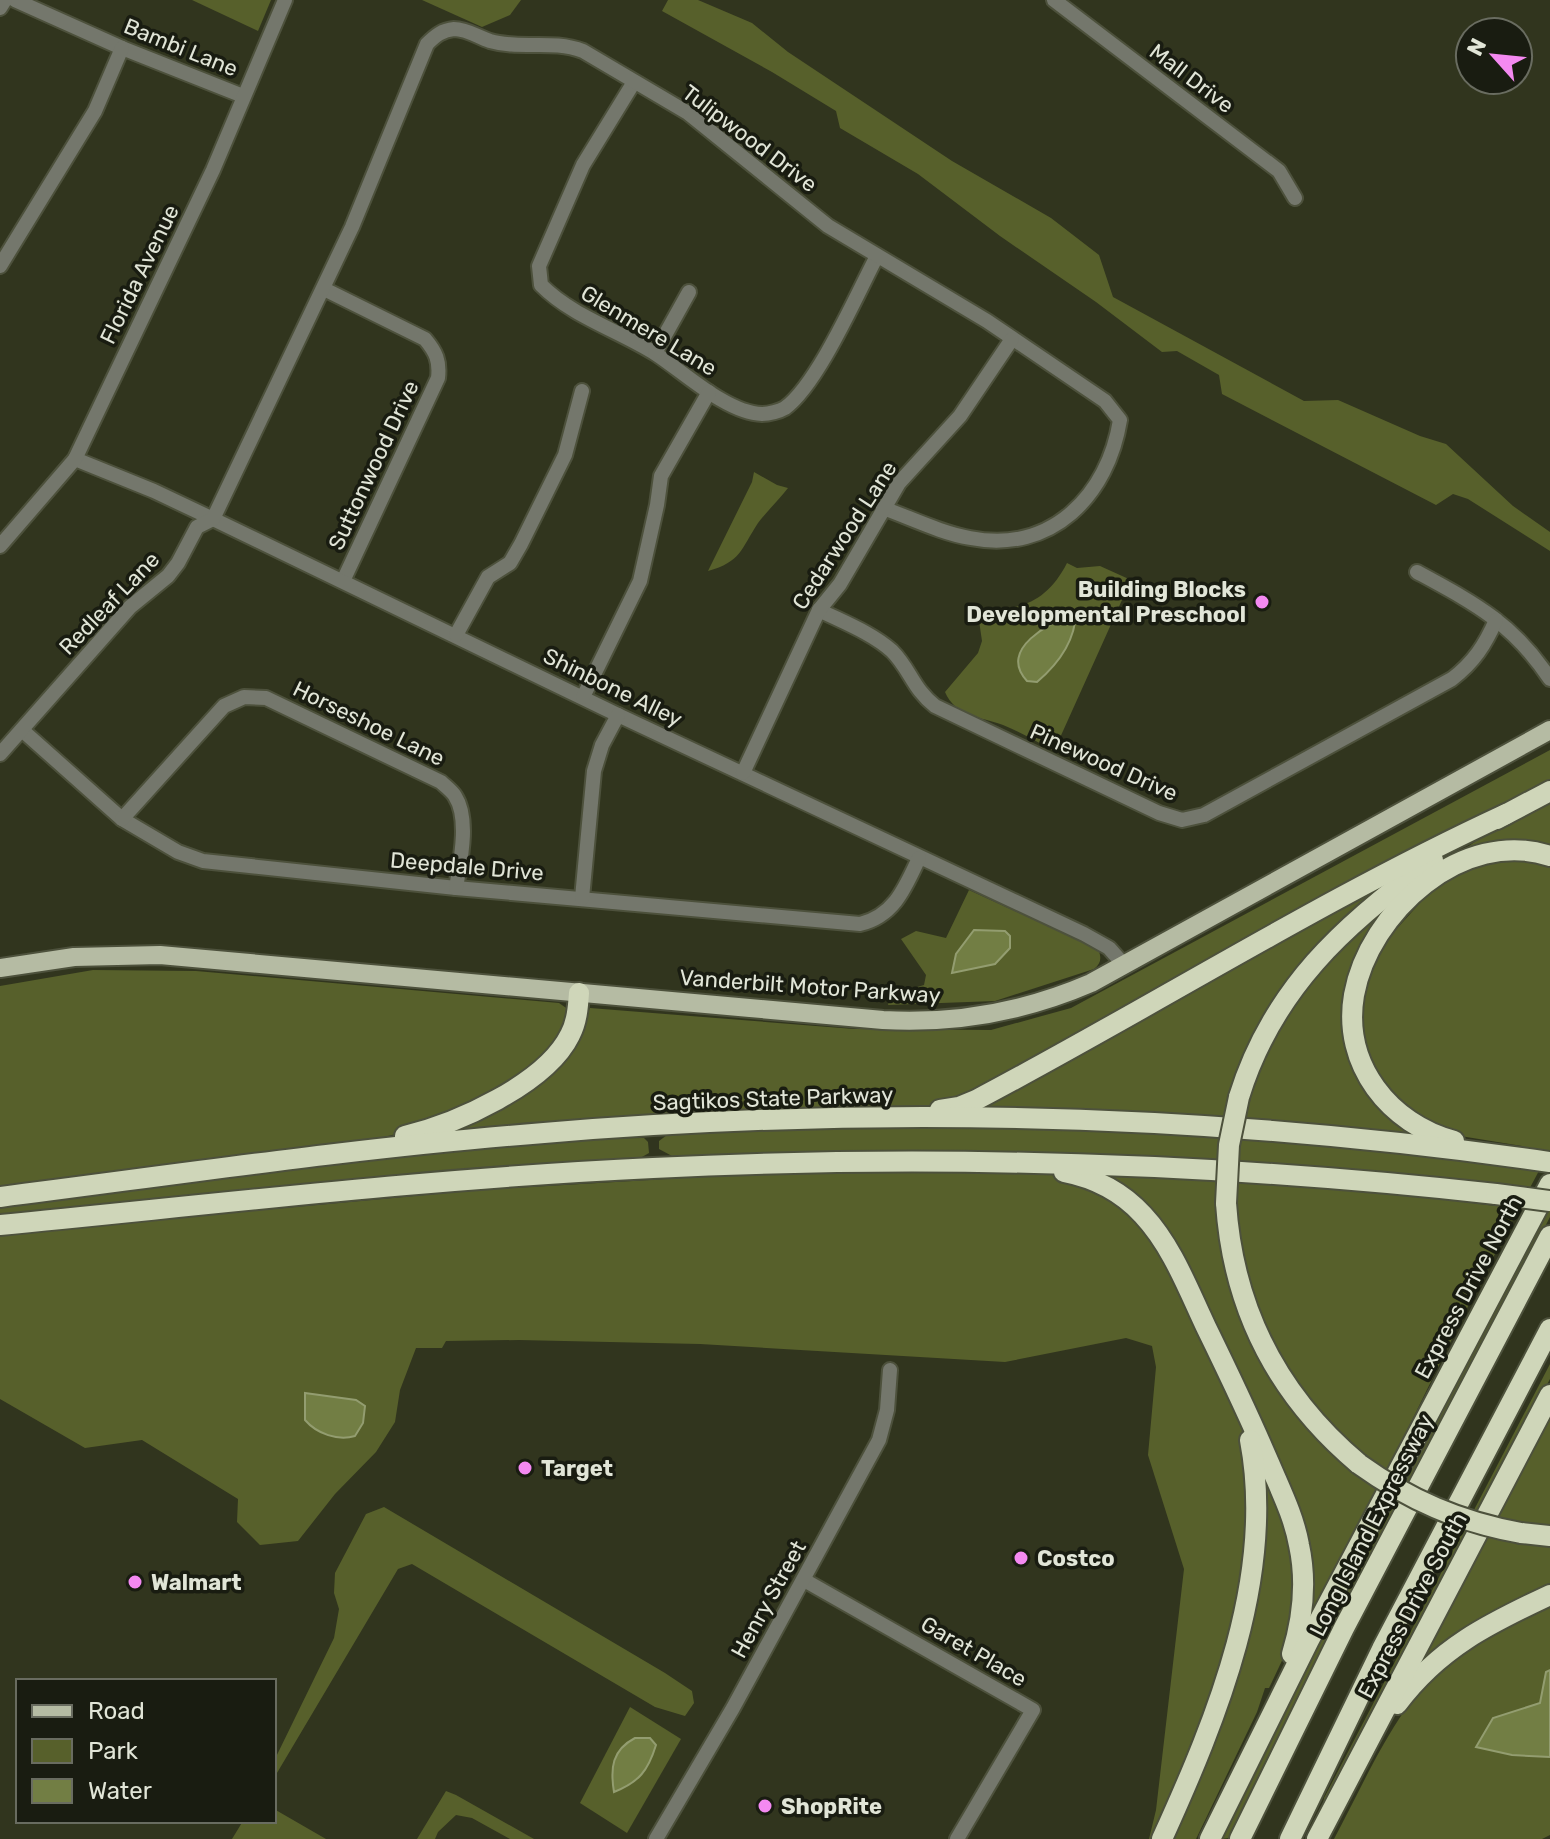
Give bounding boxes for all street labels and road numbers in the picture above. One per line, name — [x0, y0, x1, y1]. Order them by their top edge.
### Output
street label: Bambi Lane — [120, 12, 242, 83]
street label: Mall Drive — [1144, 38, 1239, 119]
street label: Tulipwood Drive — [677, 79, 822, 198]
street label: Florida Avenue — [94, 200, 185, 348]
street label: Glenmere Lane — [576, 279, 722, 382]
street label: Suttonwood Drive — [322, 376, 425, 554]
street label: Cedarwood Lane — [786, 456, 903, 615]
street label: Redleaf Lane — [53, 546, 165, 661]
street label: Shinbone Alley — [539, 642, 687, 733]
street label: Horseshoe Lane — [289, 675, 449, 772]
street label: Pinewood Drive — [1026, 718, 1182, 807]
street label: Deepdale Drive — [389, 846, 545, 887]
street label: Vanderbilt Motor Parkway — [678, 964, 941, 1009]
street label: Sagtikos State Parkway — [652, 1081, 894, 1116]
street label: Express Drive North — [1409, 1191, 1528, 1383]
street label: Long Island Expressway — [1304, 1410, 1439, 1641]
street label: Express Drive South — [1352, 1508, 1473, 1703]
street label: Henry Street — [725, 1535, 812, 1663]
street label: Garet Place — [916, 1610, 1031, 1693]

